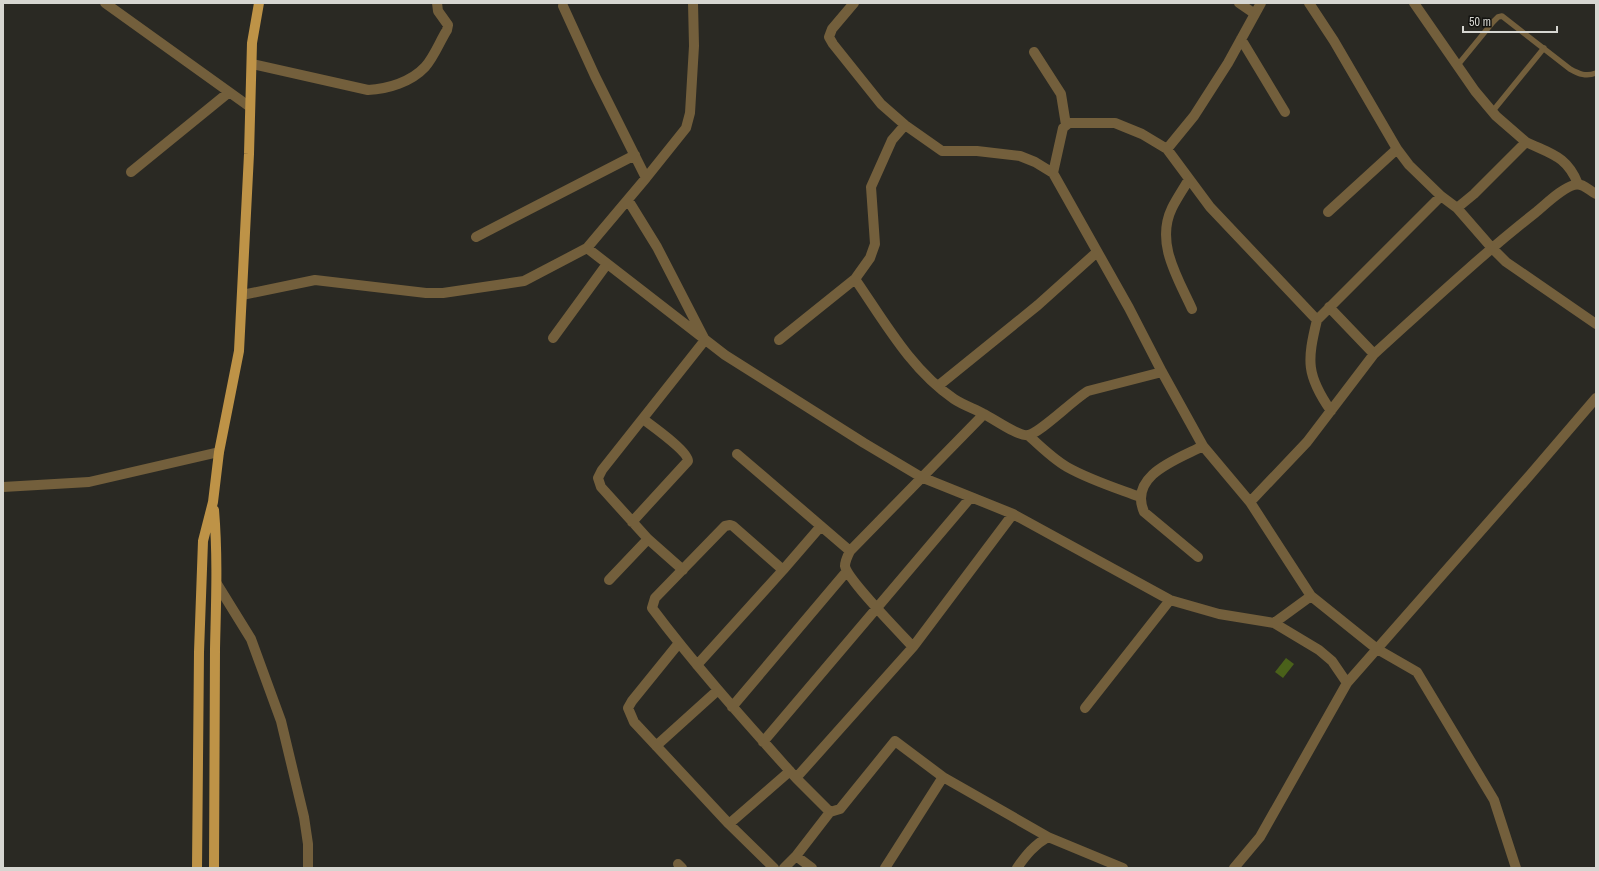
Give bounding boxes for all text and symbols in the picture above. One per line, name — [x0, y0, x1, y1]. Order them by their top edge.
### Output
scale bar — [1463, 8, 1557, 34]
text: 50 m — [1469, 14, 1491, 30]

